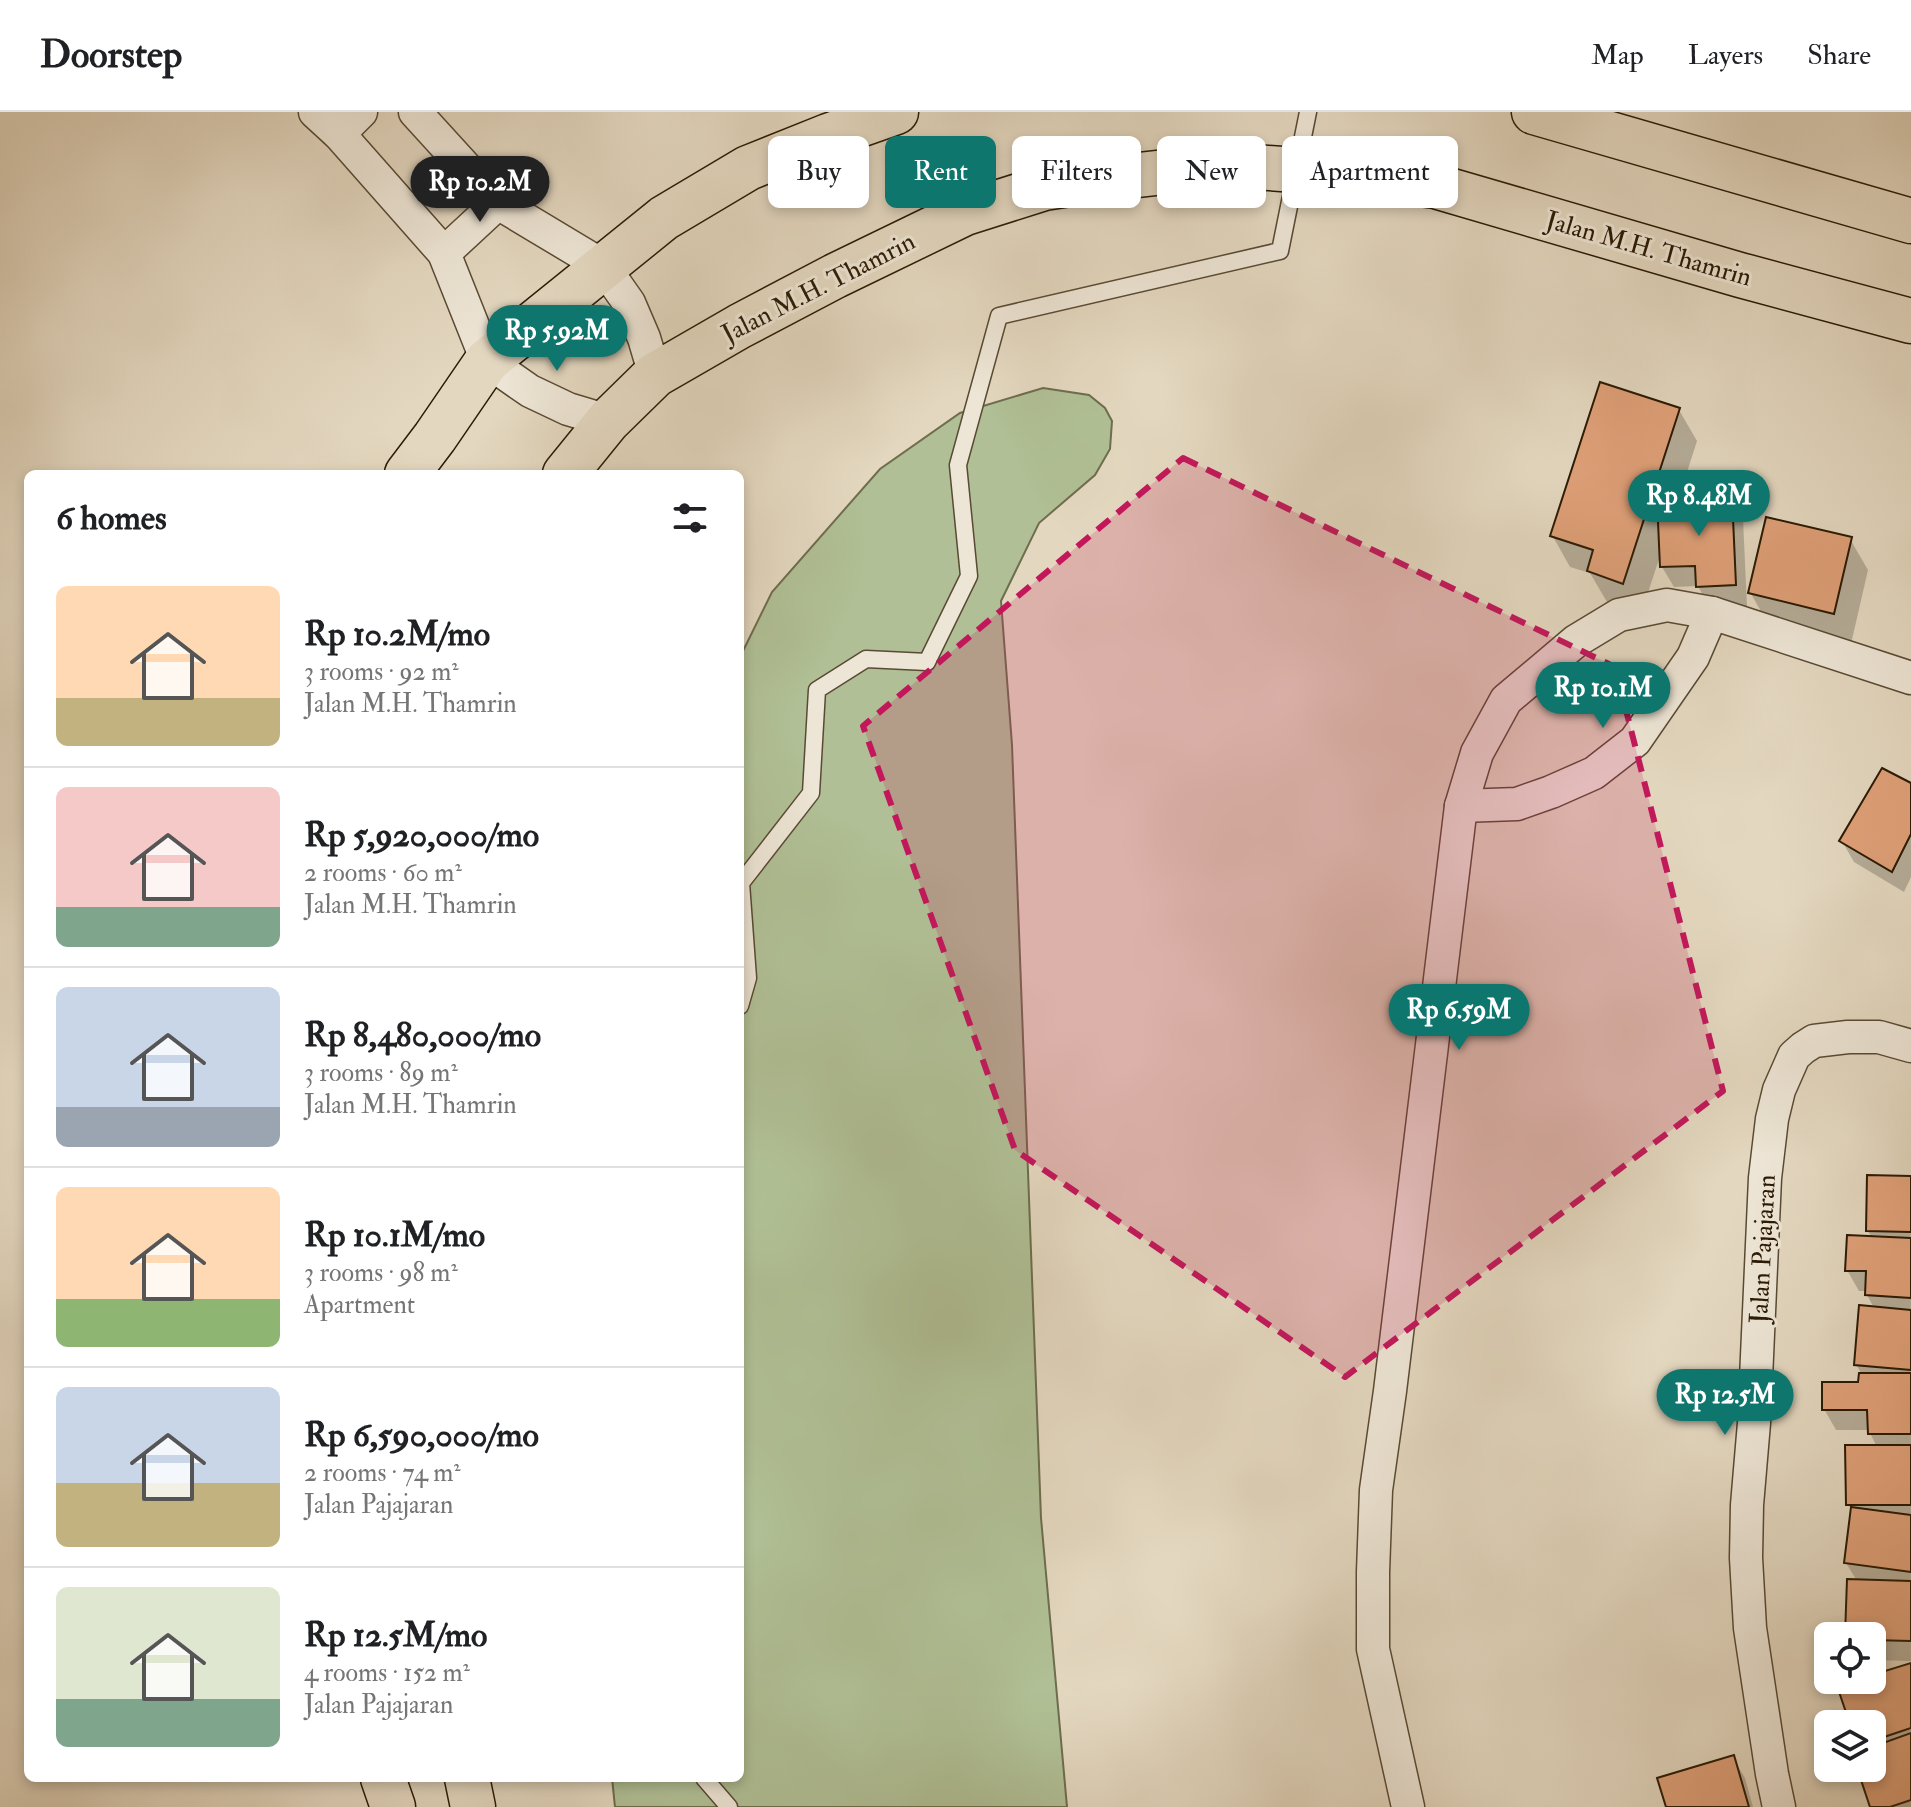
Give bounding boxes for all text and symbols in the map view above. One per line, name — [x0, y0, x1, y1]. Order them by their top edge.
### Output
text: Doorstep — [40, 31, 182, 79]
text: Map — [1591, 38, 1644, 73]
text: Layers — [1688, 38, 1763, 73]
text: Share — [1807, 38, 1871, 73]
chip: Buy — [768, 136, 869, 208]
chip: Rent — [885, 136, 996, 208]
chip: Filters — [1012, 136, 1141, 208]
chip: New — [1157, 136, 1266, 208]
chip: Apartment — [1282, 136, 1458, 208]
pin: Rp 10.2M — [397, 156, 563, 224]
text: Rp 10.2M — [428, 166, 532, 198]
street label: Jalan M.H. Thamrin — [1541, 204, 1755, 294]
street label: Jalan M.H. Thamrin — [716, 225, 920, 351]
pin: Rp 5.92M — [474, 305, 640, 373]
text: Rp 5.92M — [505, 315, 609, 347]
pin: Rp 8.48M — [1616, 470, 1782, 538]
text: Rp 8.48M — [1646, 480, 1752, 512]
icon: filters — [668, 496, 712, 540]
text: 6 homes — [56, 497, 167, 540]
text: Rp 10.2M/mo — [304, 613, 490, 656]
icon: home — [120, 618, 216, 714]
text: 3 rooms · 92 m² — [304, 656, 459, 688]
pin: Rp 10.1M — [1520, 662, 1686, 730]
text: Rp 10.1M — [1553, 672, 1653, 704]
text: Jalan M.H. Thamrin — [304, 688, 517, 720]
text: Rp 5,920,000/mo — [304, 814, 539, 857]
icon: home — [120, 819, 216, 915]
text: 2 rooms · 60 m² — [304, 857, 462, 889]
text: Jalan M.H. Thamrin — [304, 889, 517, 921]
pin: Rp 6.59M — [1376, 984, 1542, 1052]
text: Rp 6.59M — [1407, 994, 1511, 1026]
text: Rp 8,480,000/mo — [304, 1014, 541, 1057]
icon: home — [120, 1019, 216, 1115]
text: 3 rooms · 89 m² — [304, 1057, 458, 1089]
text: Jalan M.H. Thamrin — [304, 1089, 517, 1121]
street label: Jalan Pajajaran — [1743, 1174, 1783, 1325]
text: Rp 10.1M/mo — [304, 1214, 485, 1257]
icon: home — [120, 1219, 216, 1315]
text: 3 rooms · 98 m² — [304, 1257, 458, 1289]
text: Apartment — [304, 1289, 415, 1321]
pin: Rp 12.5M — [1642, 1369, 1808, 1437]
text: Rp 12.5M — [1675, 1379, 1775, 1411]
text: Rp 6,590,000/mo — [304, 1414, 539, 1457]
icon: home — [120, 1419, 216, 1515]
text: 2 rooms · 74 m² — [304, 1457, 461, 1489]
text: Jalan Pajajaran — [304, 1489, 453, 1521]
text: Rp 12.5M/mo — [304, 1614, 487, 1657]
icon: home — [120, 1619, 216, 1715]
map controls — [1814, 1622, 1886, 1782]
button: locate — [1814, 1622, 1886, 1694]
text: 4 rooms · 152 m² — [304, 1657, 470, 1689]
text: Jalan Pajajaran — [304, 1689, 453, 1721]
button: layers — [1814, 1710, 1886, 1782]

